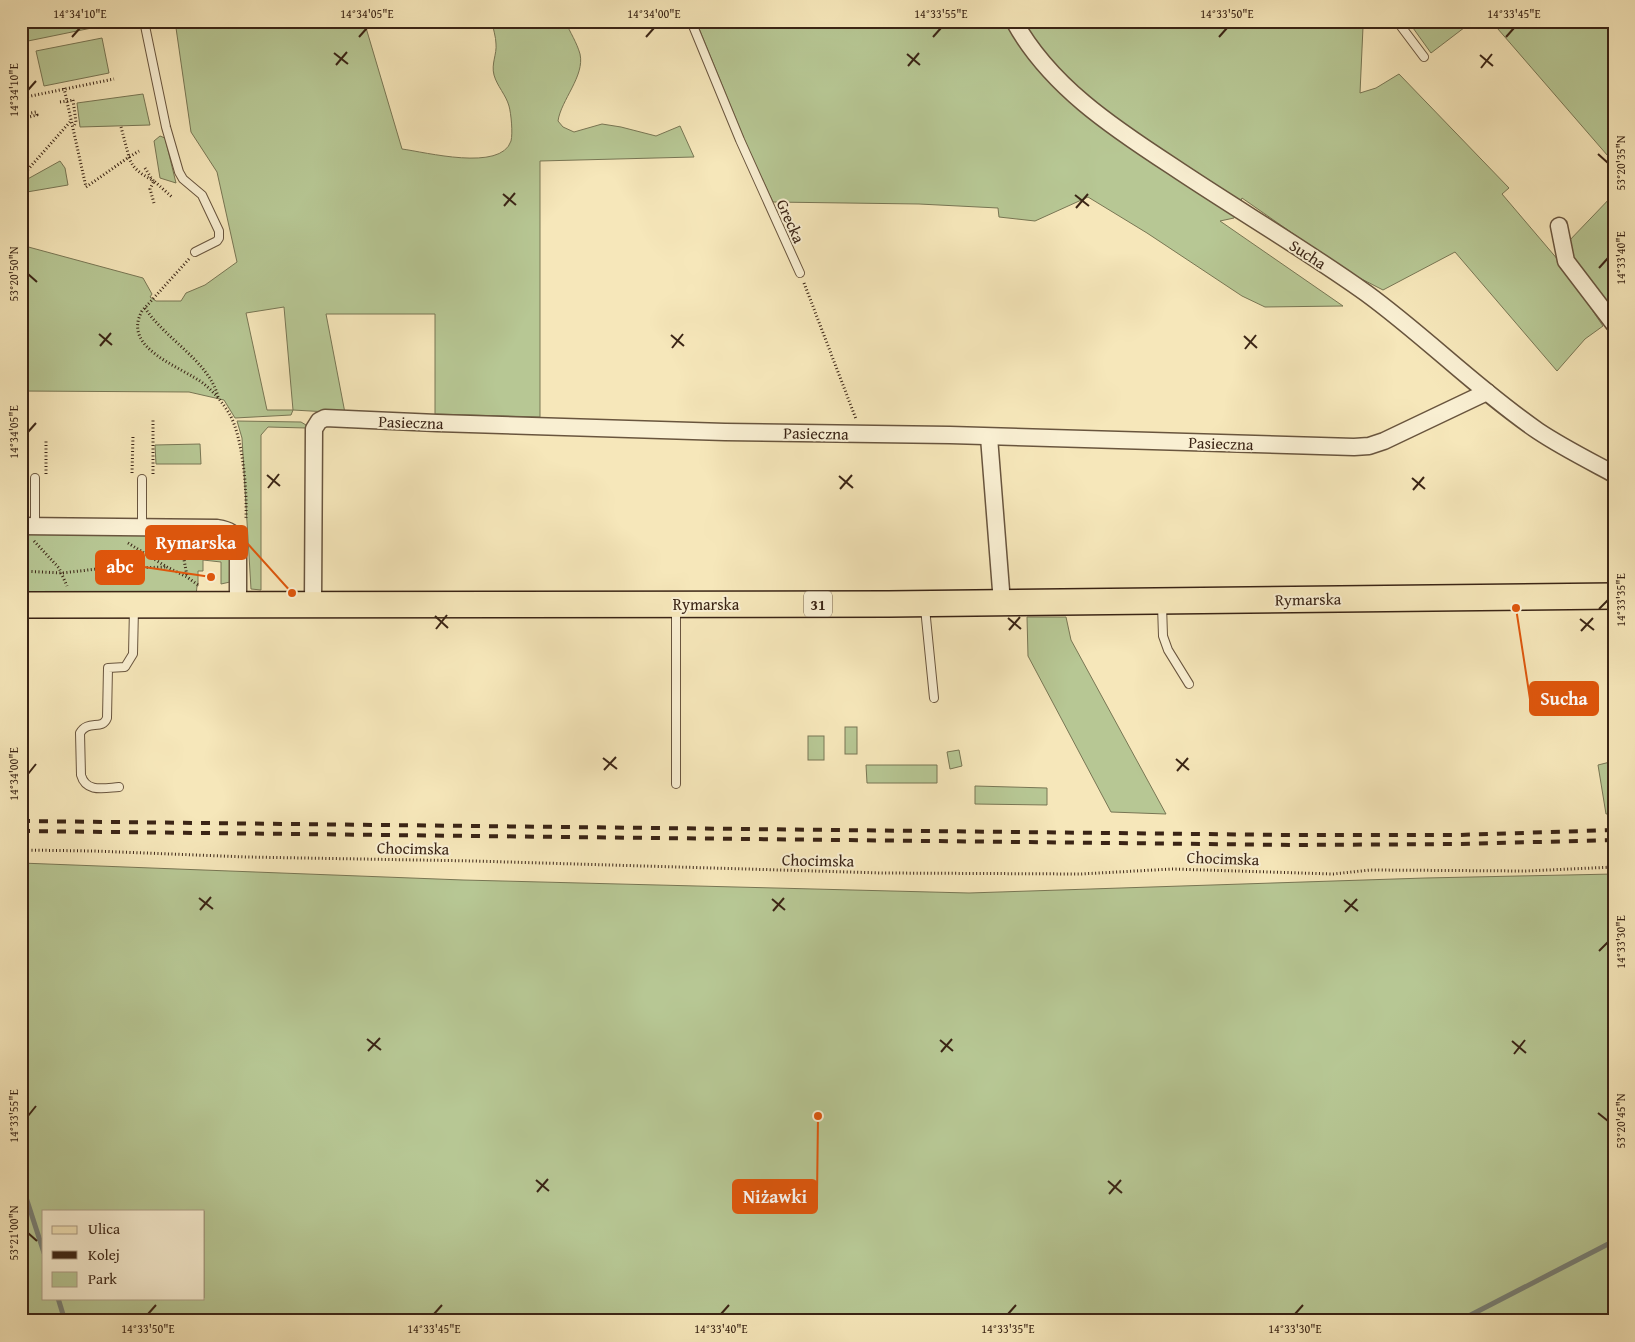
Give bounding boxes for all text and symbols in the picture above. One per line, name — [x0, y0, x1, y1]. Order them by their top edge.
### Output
text: 14°34'10"E — [53, 5, 107, 22]
text: 14°34'05"E — [340, 5, 394, 22]
text: 14°34'00"E — [627, 5, 681, 22]
text: 14°33'55"E — [914, 5, 968, 22]
text: 14°33'50"E — [1200, 5, 1254, 22]
text: 14°33'45"E — [1487, 5, 1541, 22]
text: 14°34'10"E — [5, 63, 22, 117]
text: 53°20'35"N — [1612, 135, 1629, 191]
street label: Grecka — [771, 195, 811, 247]
text: 14°33'40"E — [1612, 231, 1629, 285]
street label: Sucha — [1285, 233, 1332, 275]
text: 53°20'50"N — [5, 246, 22, 302]
text: 14°34'05"E — [5, 405, 22, 459]
street label: Pasieczna — [378, 409, 444, 435]
street label: Pasieczna — [783, 420, 849, 446]
street label: Pasieczna — [1188, 430, 1254, 456]
callout: Rymarska — [146, 526, 247, 559]
text: Rymarska — [156, 529, 237, 556]
callout: abc — [96, 551, 144, 584]
text: abc — [106, 553, 134, 580]
text: 14°33'35"E — [1612, 573, 1629, 627]
street label: Rymarska — [1275, 586, 1342, 612]
street label: Rymarska — [673, 592, 740, 616]
road number: 31 — [804, 592, 832, 616]
callout: Sucha — [1530, 682, 1598, 715]
text: Sucha — [1540, 685, 1589, 712]
text: 14°34'00"E — [5, 747, 22, 801]
street label: Chocimska — [377, 835, 450, 861]
street label: Chocimska — [1186, 845, 1260, 871]
street label: Chocimska — [782, 847, 855, 873]
text: 14°33'30"E — [1612, 915, 1629, 969]
text: 14°33'55"E — [5, 1089, 22, 1143]
text: 53°20'45"N — [1612, 1093, 1629, 1149]
callout: Niżawki — [733, 1180, 817, 1213]
text: Niżawki — [743, 1183, 807, 1210]
text: 53°21'00"N — [5, 1205, 22, 1261]
legend — [42, 1210, 205, 1300]
text: Ulica — [88, 1218, 120, 1239]
text: Kolej — [88, 1244, 120, 1265]
text: Park — [88, 1268, 117, 1289]
text: 14°33'50"E — [121, 1320, 175, 1337]
text: 14°33'45"E — [407, 1320, 461, 1337]
text: 14°33'40"E — [694, 1320, 748, 1337]
text: 14°33'35"E — [981, 1320, 1035, 1337]
text: 14°33'30"E — [1268, 1320, 1322, 1337]

